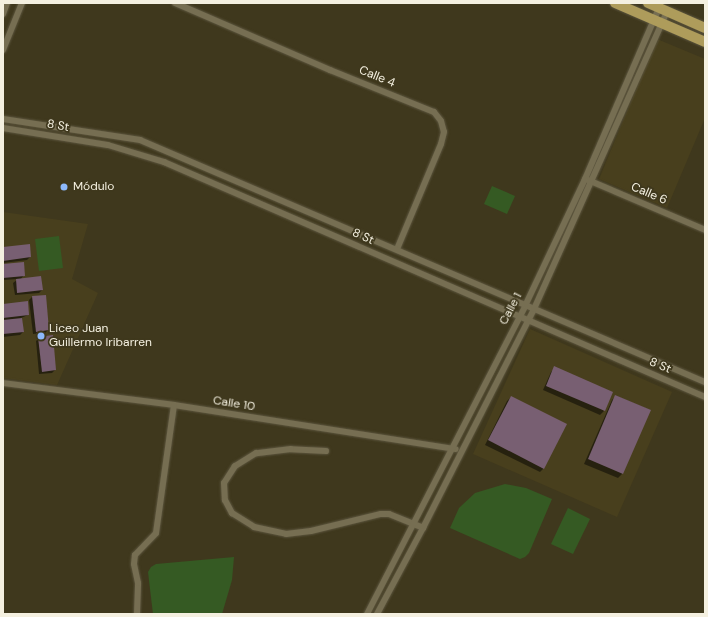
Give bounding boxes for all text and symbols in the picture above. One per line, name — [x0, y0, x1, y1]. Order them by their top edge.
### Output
street label: Calle 4 — [357, 63, 397, 91]
street label: 8 St — [46, 117, 70, 135]
place label: Módulo — [73, 180, 114, 194]
street label: Calle 6 — [629, 180, 669, 208]
marker: Módulo — [58, 181, 70, 193]
street label: 8 St — [350, 226, 376, 248]
street label: Calle 1 — [497, 291, 525, 327]
place label: Liceo Juan Guillermo Iribarren — [49, 322, 152, 350]
marker: Liceo Juan Guillermo Iribarren — [36, 331, 46, 341]
street label: 8 St — [647, 355, 673, 377]
street label: Calle 10 — [212, 394, 256, 414]

